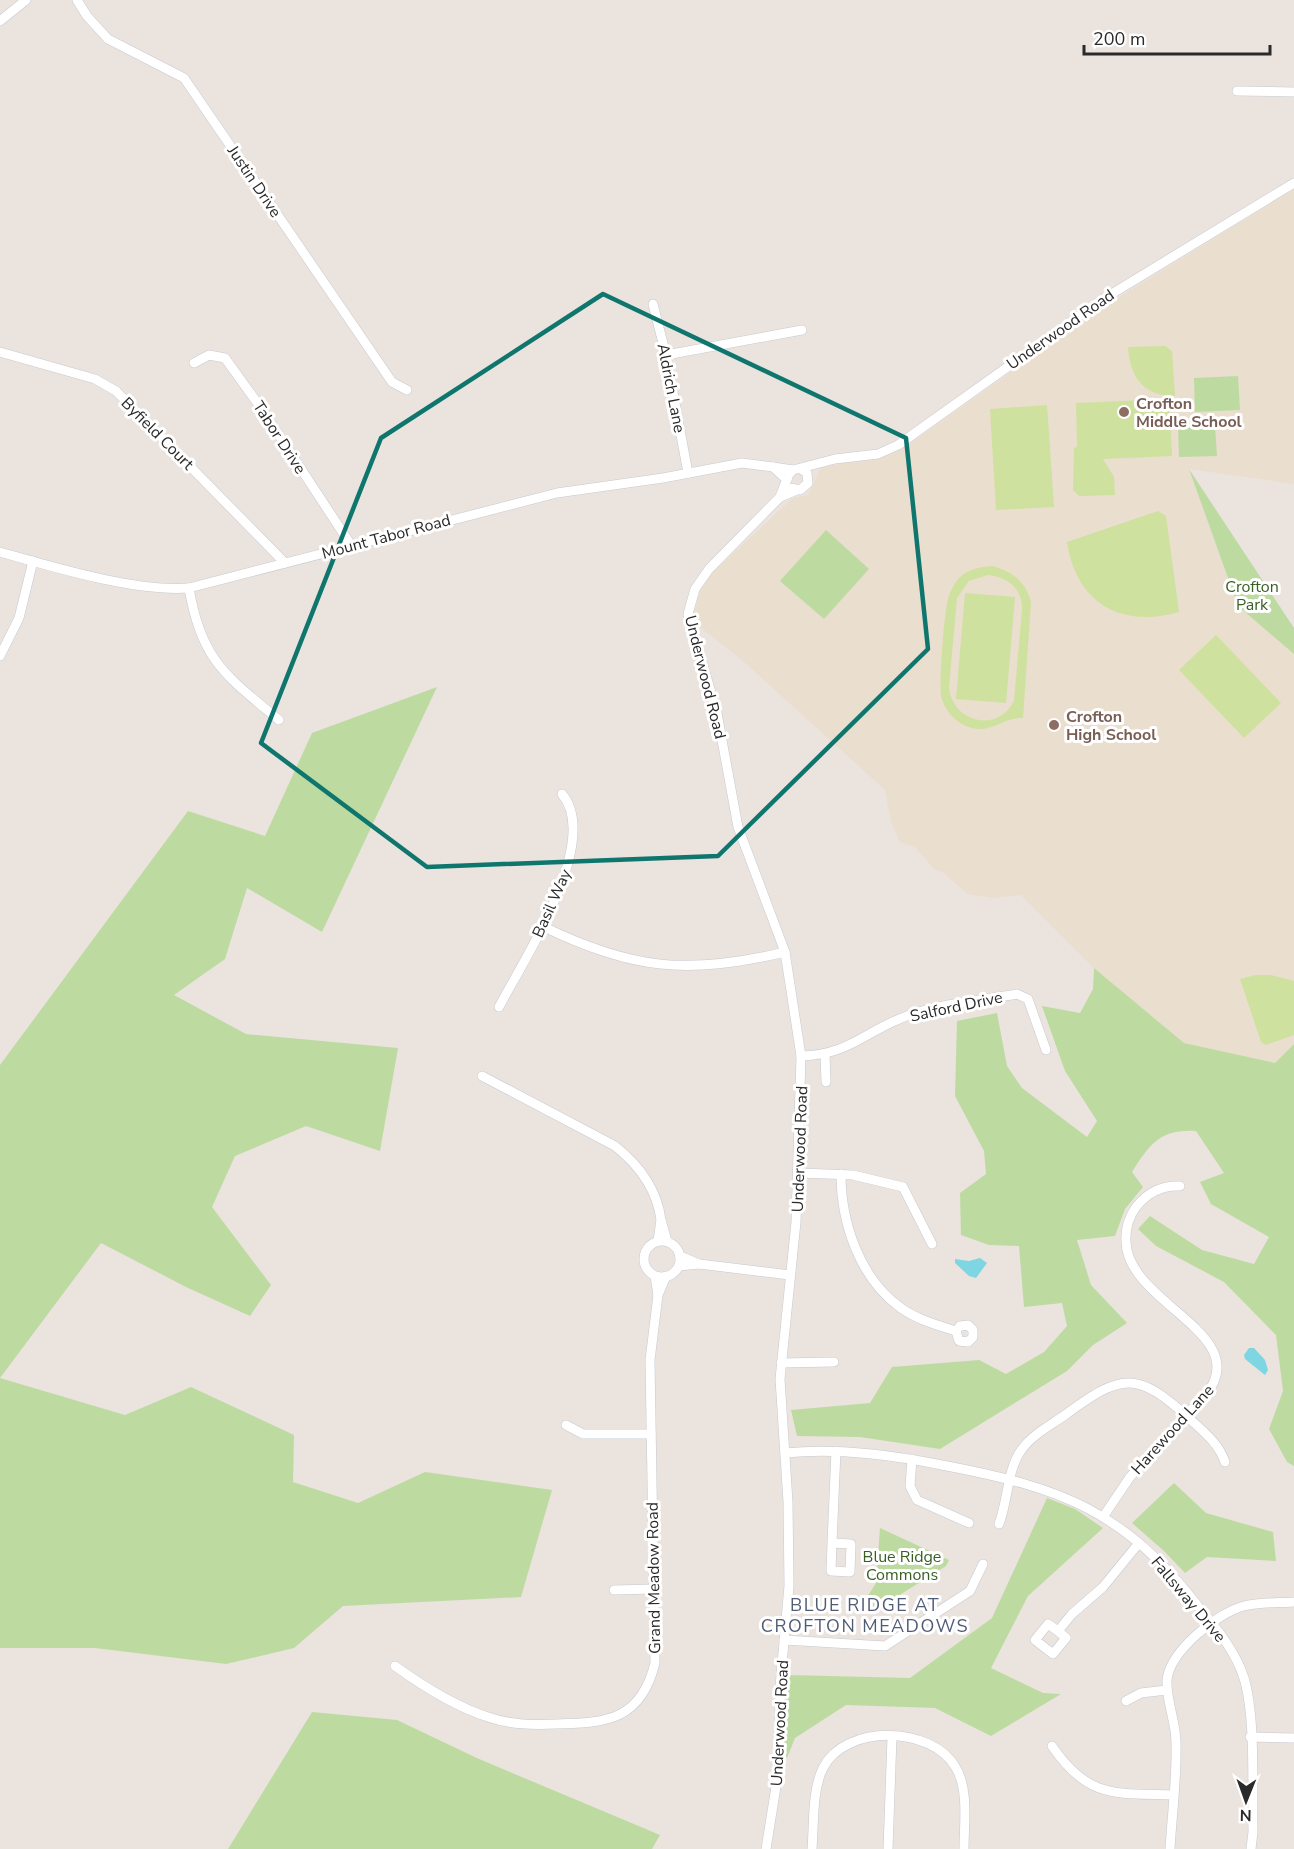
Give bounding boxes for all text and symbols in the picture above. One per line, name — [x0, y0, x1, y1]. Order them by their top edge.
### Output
scale bar — [1084, 18, 1270, 56]
text: 200 m — [1093, 27, 1145, 51]
street label: Justin Drive — [221, 140, 286, 222]
street label: Underwood Road — [1002, 285, 1119, 375]
street label: Aldrich Lane — [652, 342, 690, 435]
street label: Byfield Court — [116, 393, 199, 475]
place label: Crofton Middle School — [1136, 393, 1242, 433]
street label: Tabor Drive — [247, 397, 311, 478]
marker: Crofton Middle School — [1117, 405, 1131, 419]
street label: Mount Tabor Road — [319, 509, 453, 565]
park label: Crofton Park — [1225, 576, 1279, 616]
street label: Underwood Road — [679, 613, 731, 741]
place label: Crofton High School — [1066, 706, 1156, 746]
marker: Crofton High School — [1047, 718, 1061, 732]
street label: Basil Way — [527, 865, 577, 941]
street label: Salford Drive — [908, 986, 1004, 1028]
street label: Underwood Road — [787, 1085, 813, 1213]
street label: Harewood Lane — [1126, 1380, 1219, 1479]
street label: Grand Meadow Road — [642, 1502, 666, 1654]
park label: Blue Ridge Commons — [863, 1546, 941, 1586]
street label: Fallsway Drive — [1146, 1552, 1231, 1647]
district label: BLUE RIDGE AT CROFTON MEADOWS — [761, 1593, 969, 1638]
street label: Underwood Road — [766, 1659, 794, 1787]
north arrow — [1216, 1771, 1276, 1831]
text: N — [1240, 1804, 1252, 1826]

